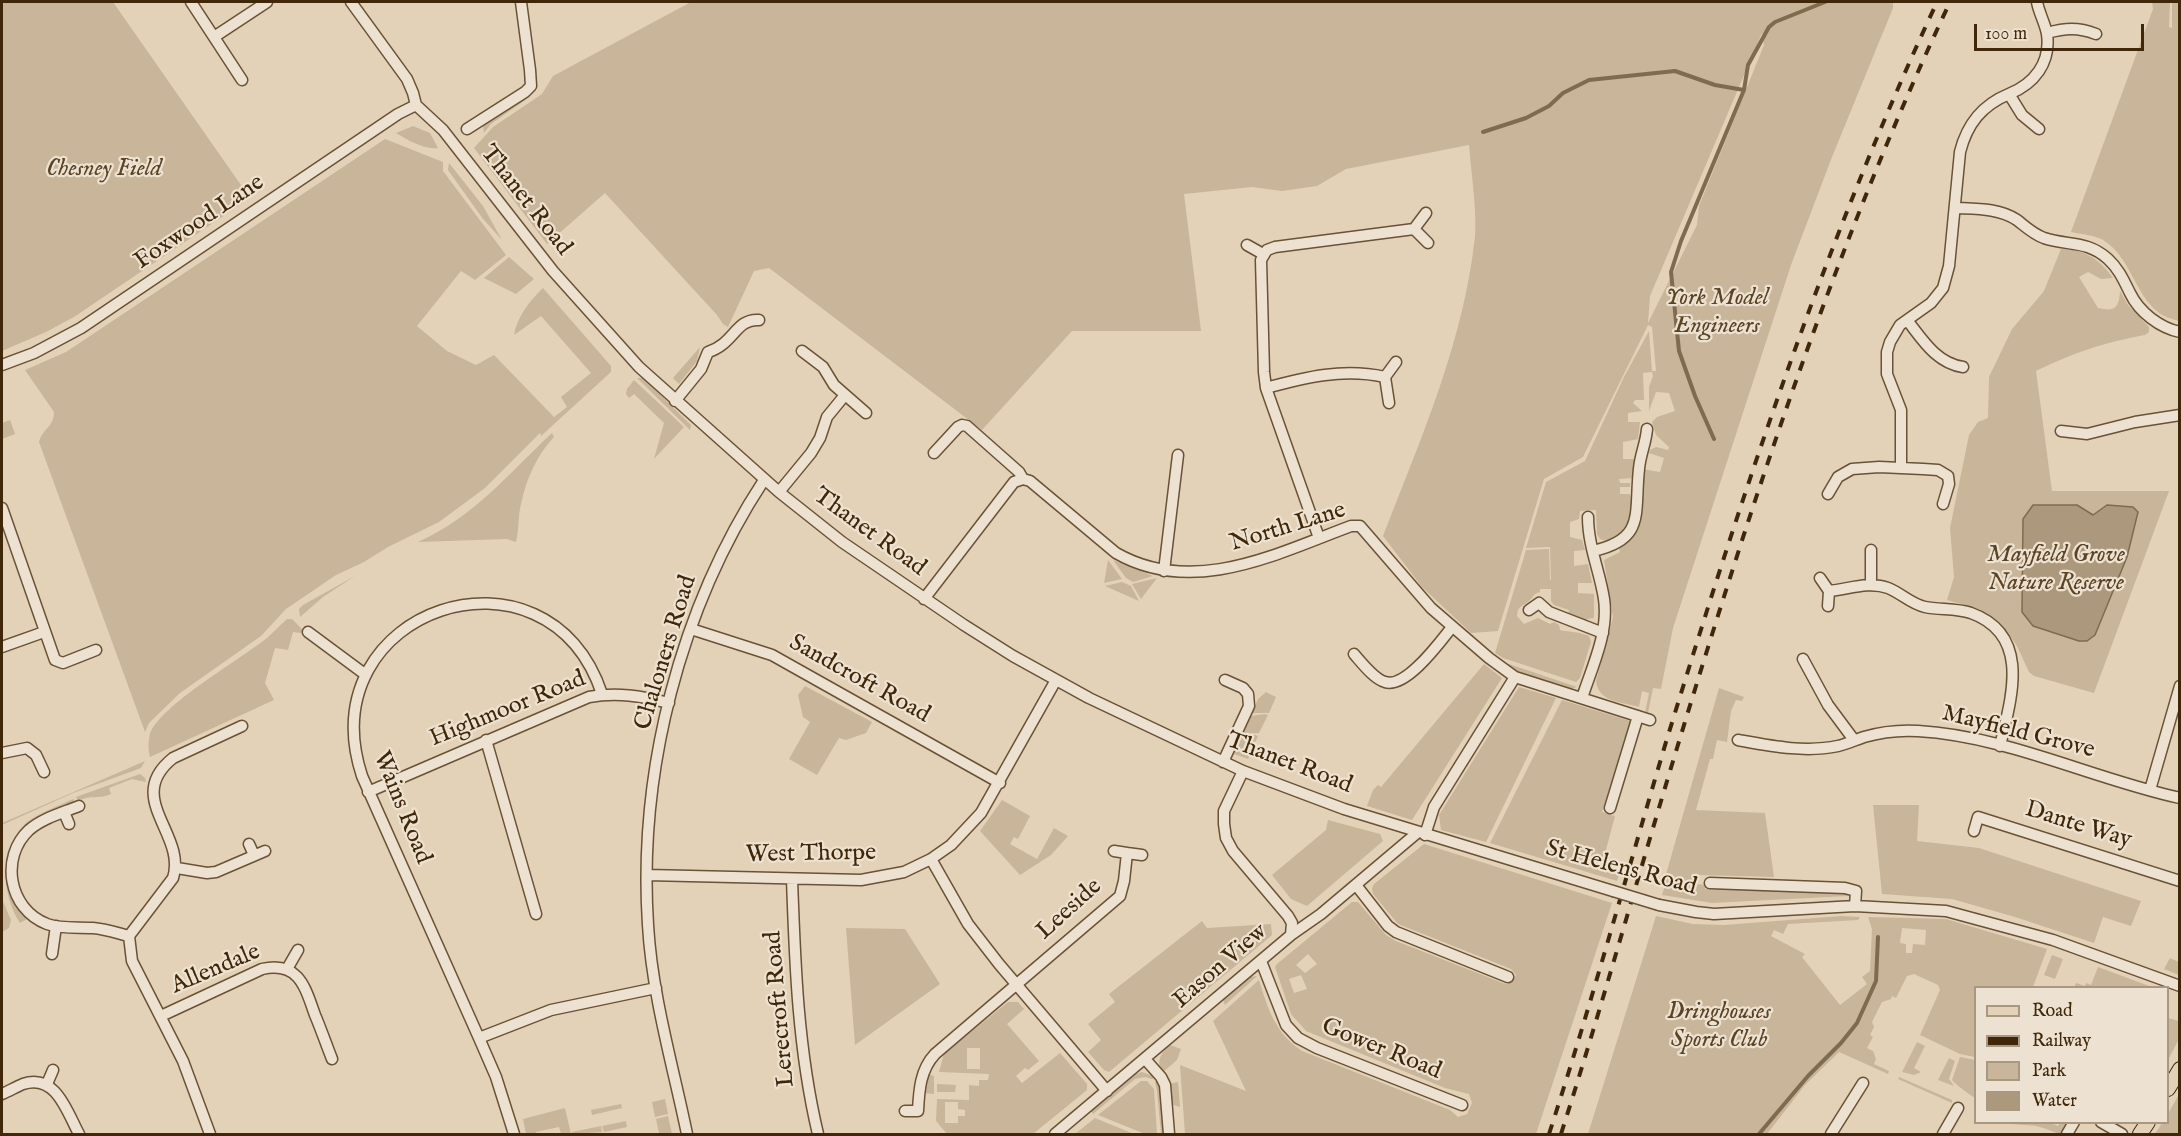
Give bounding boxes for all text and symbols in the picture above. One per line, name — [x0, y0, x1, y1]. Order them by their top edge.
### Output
scale bar — [1977, 12, 2146, 50]
text: 100 m — [1985, 23, 2027, 46]
street label: Thanet Road — [473, 140, 577, 262]
park label: Chesney Field — [46, 156, 162, 184]
street label: Foxwood Lane — [130, 169, 270, 277]
park label: York Model Engineers — [1666, 285, 1768, 341]
street label: Thanet Road — [807, 482, 931, 584]
street label: North Lane — [1227, 497, 1349, 559]
park label: Mayfield Grove Nature Reserve — [1987, 542, 2125, 598]
street label: Chaloners Road — [630, 572, 704, 734]
street label: Sandcroft Road — [784, 629, 934, 731]
street label: Highmoor Road — [426, 666, 590, 754]
street label: Mayfield Grove — [1939, 700, 2097, 766]
street label: Thanet Road — [1222, 727, 1356, 801]
street label: Wains Road — [365, 747, 437, 869]
street label: Dante Way — [2021, 796, 2135, 856]
street label: St Helens Road — [1542, 835, 1700, 903]
street label: West Thorpe — [745, 839, 877, 871]
street label: Leeside — [1031, 873, 1109, 947]
street label: Eason View — [1168, 918, 1274, 1016]
street label: Lerecroft Road — [760, 930, 802, 1088]
street label: Allendale — [167, 938, 265, 1002]
legend — [1974, 986, 2169, 1124]
park label: Dringhouses Sports Club — [1667, 999, 1771, 1055]
text: Road — [2032, 1000, 2073, 1023]
street label: Gower Road — [1317, 1013, 1445, 1087]
text: Railway — [2032, 1030, 2091, 1053]
text: Park — [2032, 1060, 2066, 1083]
text: Water — [2032, 1090, 2077, 1113]

